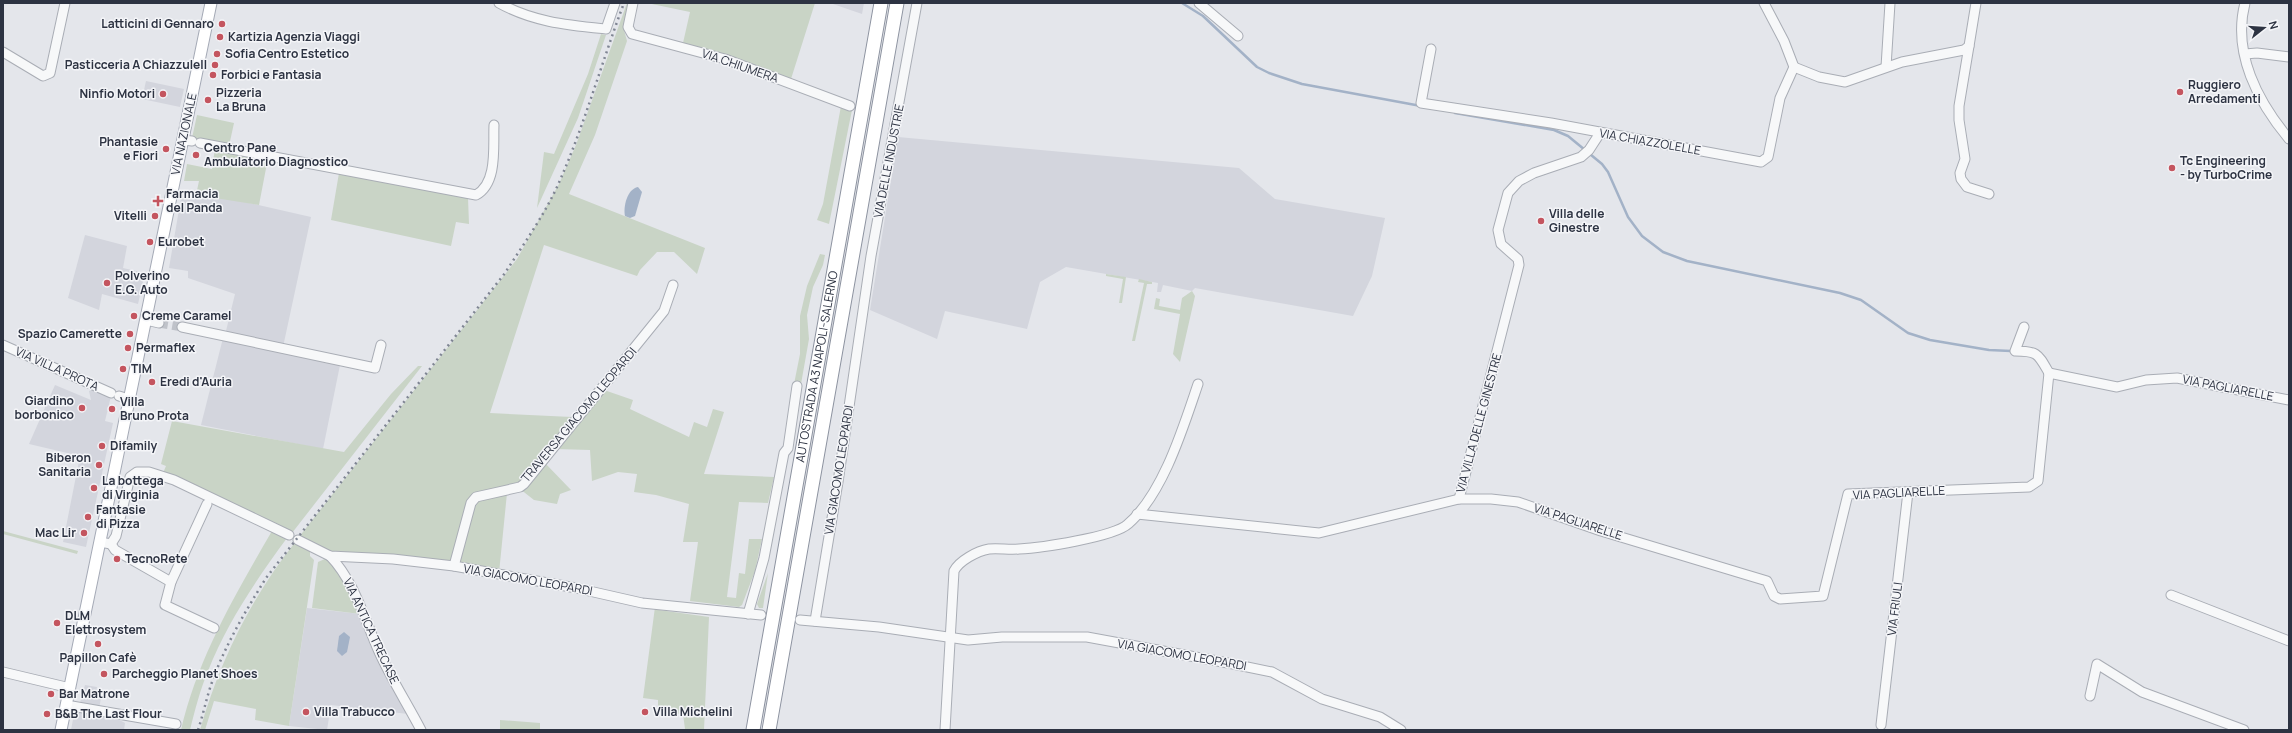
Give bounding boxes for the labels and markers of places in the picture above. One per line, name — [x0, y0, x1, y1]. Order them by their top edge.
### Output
place label: Latticini di Gennaro — [101, 15, 214, 32]
marker: Latticini di Gennaro — [217, 19, 227, 29]
place label: Kartizia Agenzia Viaggi — [228, 28, 360, 45]
marker: Kartizia Agenzia Viaggi — [215, 32, 225, 42]
place label: Sofia Centro Estetico — [225, 45, 349, 62]
marker: Sofia Centro Estetico — [212, 49, 222, 59]
place label: Pasticceria A Chiazzulell — [65, 56, 207, 73]
marker: Pasticceria A Chiazzulell — [210, 60, 220, 70]
place label: Forbici e Fantasia — [221, 66, 322, 83]
marker: Forbici e Fantasia — [208, 70, 218, 80]
place label: Ruggiero Arredamenti — [2188, 76, 2261, 107]
place label: Pizzeria La Bruna — [216, 84, 266, 115]
place label: Ninfio Motori — [80, 85, 155, 102]
marker: Ruggiero Arredamenti — [2175, 87, 2185, 97]
marker: Ninfio Motori — [158, 89, 168, 99]
marker: Pizzeria La Bruna — [203, 95, 213, 105]
place label: Phantasie e Fiori — [99, 133, 158, 164]
place label: Centro Pane Ambulatorio Diagnostico — [204, 139, 348, 170]
marker: Phantasie e Fiori — [161, 144, 171, 154]
marker: Centro Pane Ambulatorio Diagnostico — [191, 150, 201, 160]
place label: Tc Engineering - by TurboCrime — [2180, 152, 2272, 183]
marker: Tc Engineering - by TurboCrime — [2167, 163, 2177, 173]
place label: Farmacia del Panda — [166, 185, 223, 216]
marker: Farmacia del Panda — [153, 196, 163, 206]
place label: Villa delle Ginestre — [1549, 205, 1604, 236]
place label: Vitelli — [114, 207, 147, 224]
marker: Vitelli — [150, 211, 160, 221]
marker: Villa delle Ginestre — [1536, 216, 1546, 226]
place label: Eurobet — [158, 233, 204, 250]
marker: Eurobet — [145, 237, 155, 247]
place label: Polverino E.G. Auto — [115, 267, 170, 298]
marker: Polverino E.G. Auto — [102, 278, 112, 288]
place label: Creme Caramel — [142, 307, 232, 324]
marker: Creme Caramel — [129, 311, 139, 321]
place label: Spazio Camerette — [18, 325, 122, 342]
marker: Spazio Camerette — [125, 329, 135, 339]
place label: Permaflex — [136, 339, 196, 356]
marker: Permaflex — [123, 343, 133, 353]
place label: TIM — [131, 360, 152, 377]
marker: TIM — [118, 364, 128, 374]
place label: Eredi d'Auria — [160, 373, 232, 390]
marker: Eredi d'Auria — [147, 377, 157, 387]
place label: Giardino borbonico — [15, 392, 74, 423]
place label: Villa Bruno Prota — [120, 393, 189, 424]
marker: Giardino borbonico — [77, 403, 87, 413]
marker: Villa Bruno Prota — [107, 404, 117, 414]
place label: Difamily — [110, 437, 158, 454]
marker: Difamily — [97, 441, 107, 451]
place label: Biberon Sanitaria — [38, 449, 91, 480]
marker: Biberon Sanitaria — [94, 460, 104, 470]
place label: La bottega di Virginia — [102, 472, 164, 503]
marker: La bottega di Virginia — [89, 483, 99, 493]
place label: Fantasie di Pizza — [96, 501, 146, 532]
marker: Fantasie di Pizza — [83, 512, 93, 522]
place label: Mac Lir — [35, 524, 76, 541]
marker: Mac Lir — [79, 528, 89, 538]
place label: TecnoRete — [125, 550, 188, 567]
marker: TecnoRete — [112, 554, 122, 564]
place label: DLM Elettrosystem — [65, 607, 147, 638]
marker: DLM Elettrosystem — [52, 618, 62, 628]
marker: Papillon Cafè — [93, 639, 103, 649]
place label: Papillon Cafè — [60, 649, 136, 666]
place label: Parcheggio Planet Shoes — [112, 665, 258, 682]
marker: Parcheggio Planet Shoes — [99, 669, 109, 679]
place label: Bar Matrone — [59, 685, 130, 702]
marker: Bar Matrone — [46, 689, 56, 699]
place label: Villa Trabucco — [314, 703, 395, 720]
place label: Villa Michelini — [653, 703, 733, 720]
place label: B&B The Last Flour — [55, 705, 162, 722]
marker: Villa Trabucco — [301, 707, 311, 717]
marker: Villa Michelini — [640, 707, 650, 717]
marker: B&B The Last Flour — [42, 709, 52, 719]

